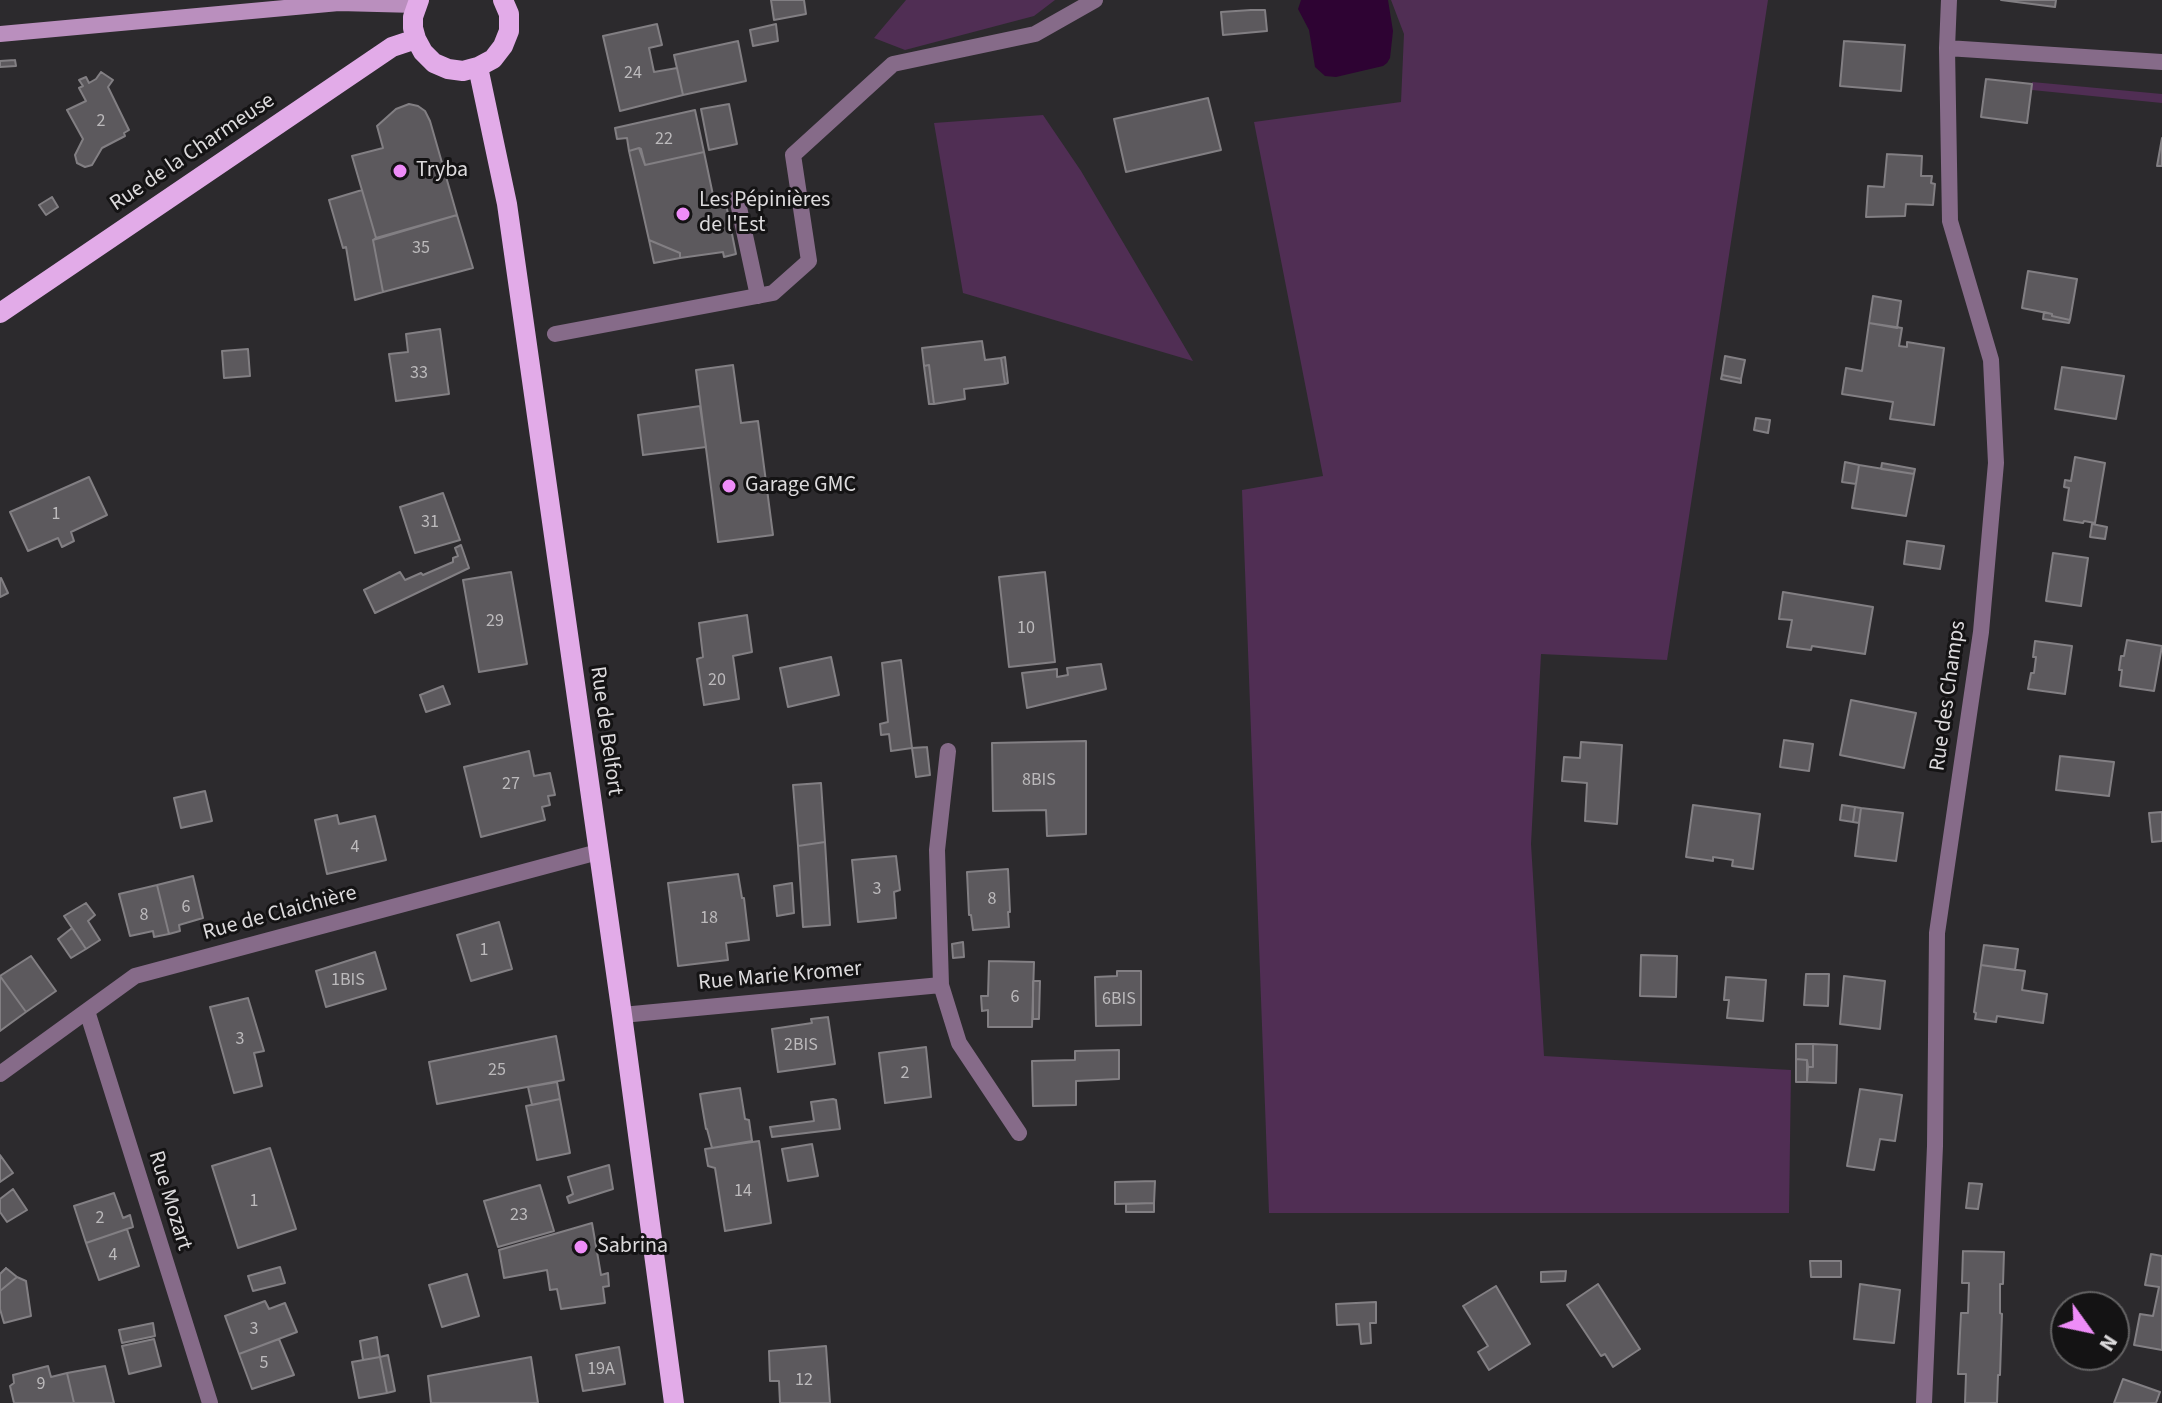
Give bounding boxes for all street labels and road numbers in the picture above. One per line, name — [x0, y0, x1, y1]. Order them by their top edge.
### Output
street label: Rue de la Charmeuse — [106, 88, 280, 218]
street label: Rue des Champs — [1925, 619, 1973, 773]
street label: Rue de Belfort — [583, 665, 627, 797]
street label: Rue de Claichière — [200, 881, 360, 947]
street label: Rue Marie Kromer — [697, 957, 863, 997]
street label: Rue Mozart — [141, 1148, 197, 1254]

